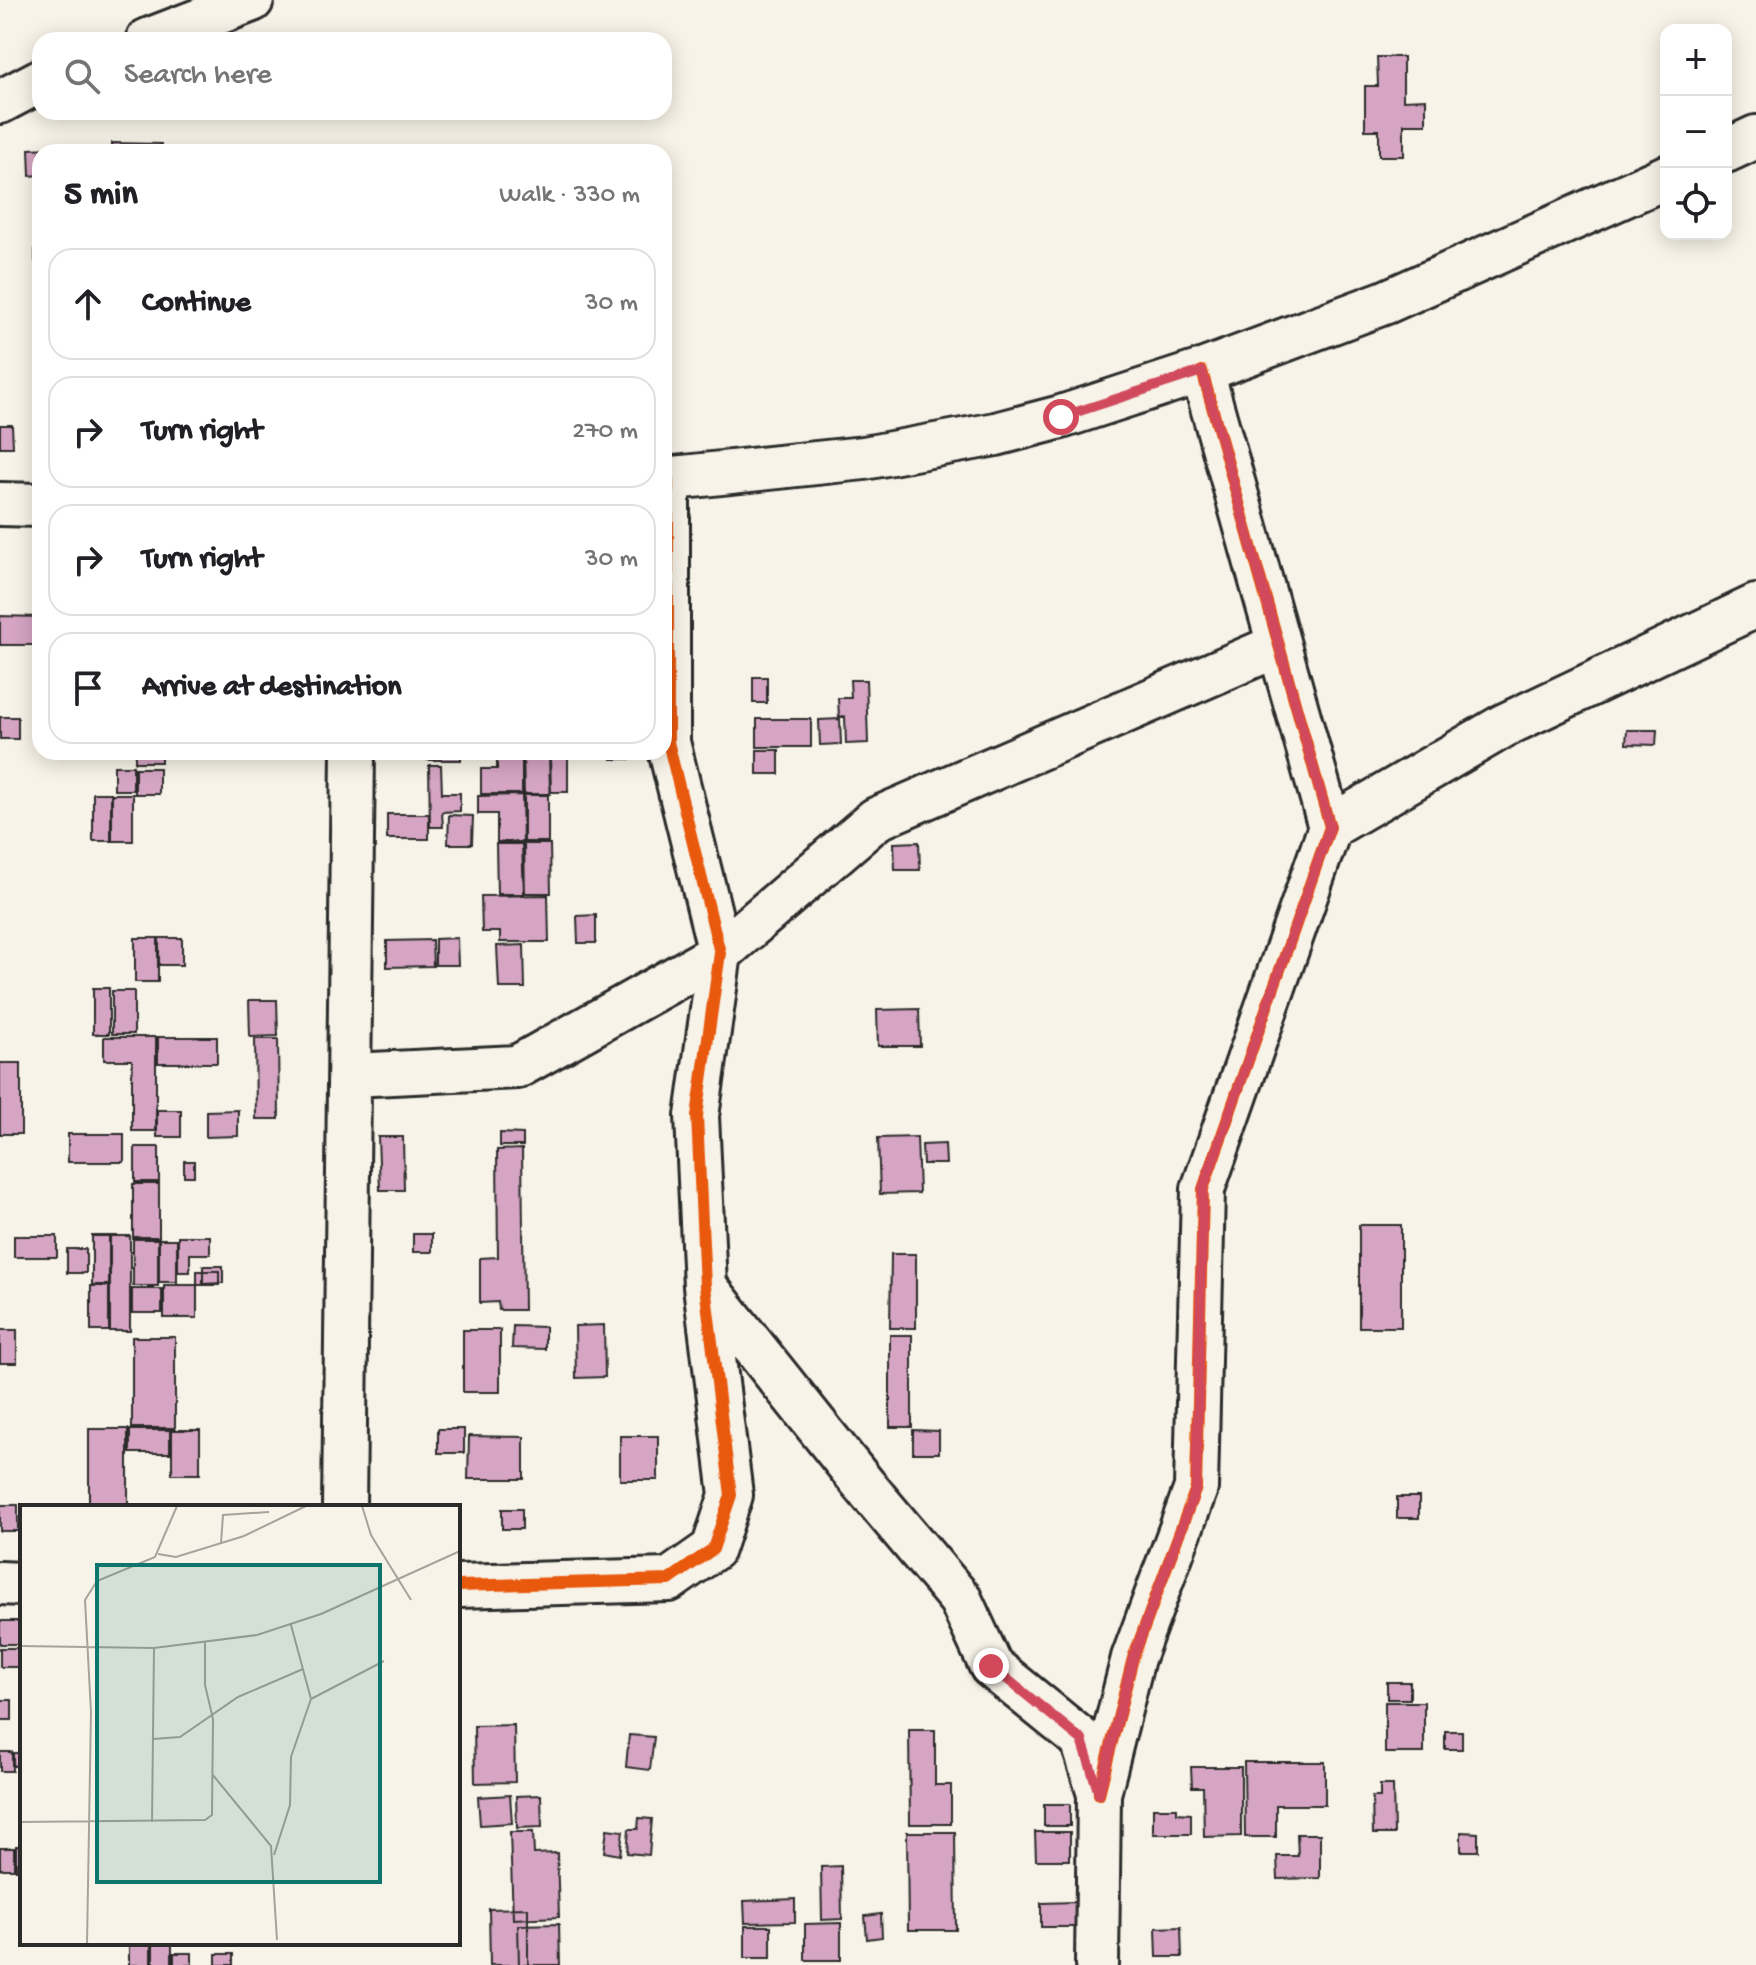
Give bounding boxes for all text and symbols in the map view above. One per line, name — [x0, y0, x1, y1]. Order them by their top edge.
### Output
map controls — [1660, 24, 1732, 240]
button: + — [1660, 24, 1732, 96]
search box — [32, 32, 672, 120]
icon: search — [60, 54, 104, 98]
text: Search here — [124, 59, 272, 94]
button: − — [1660, 96, 1732, 168]
button: locate — [1660, 168, 1732, 240]
text: 5 min — [64, 176, 138, 216]
text: Walk · 330 m — [499, 181, 640, 212]
icon: ahead — [66, 282, 110, 326]
text: Continue — [142, 287, 251, 322]
text: 30 m — [585, 289, 638, 320]
route start — [1043, 399, 1079, 435]
icon: right — [66, 410, 110, 454]
text: Turn right — [142, 415, 262, 450]
text: 270 m — [572, 417, 638, 448]
icon: right — [66, 538, 110, 582]
text: Turn right — [142, 543, 262, 578]
text: 30 m — [585, 545, 638, 576]
icon: arrive — [66, 666, 110, 710]
text: Arrive at destination — [142, 671, 402, 706]
inset map — [20, 1505, 460, 1945]
route end — [973, 1648, 1009, 1684]

